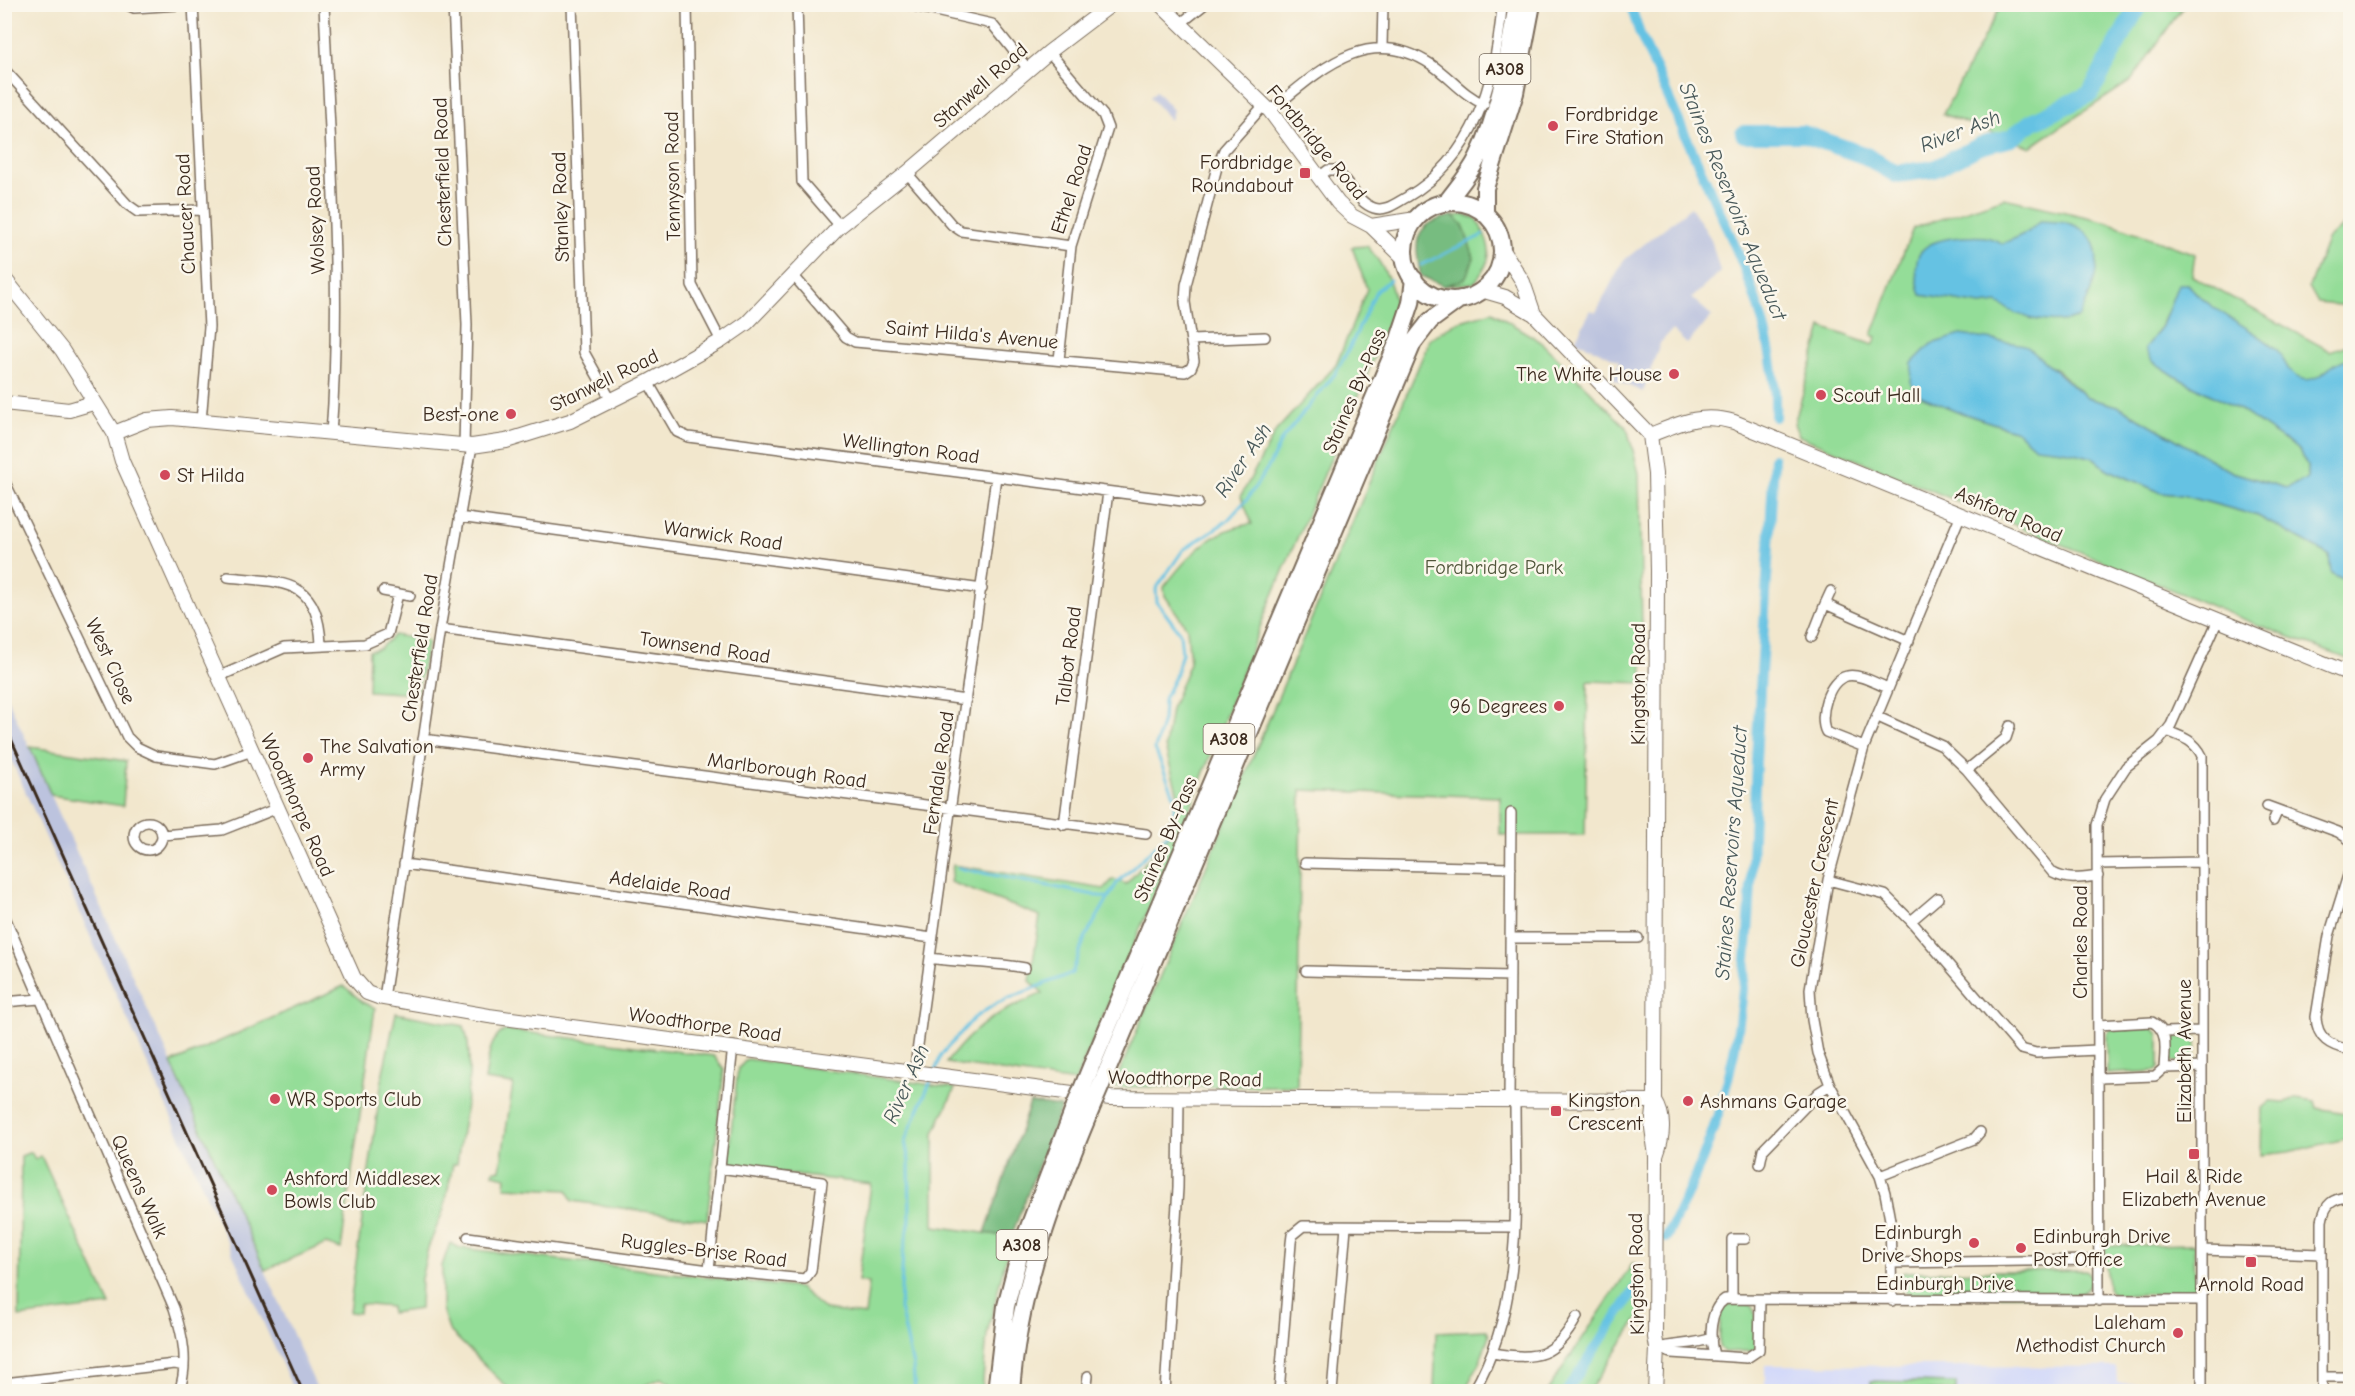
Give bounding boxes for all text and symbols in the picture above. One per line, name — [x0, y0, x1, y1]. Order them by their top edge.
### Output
street label: Stanwell Road — [928, 38, 1032, 133]
road number: A308 — [1480, 54, 1530, 84]
water label: Staines Reservoirs Aqueduct — [1674, 79, 1792, 325]
street label: Fordbridge Road — [1262, 80, 1371, 205]
street label: Chesterfield Road — [428, 97, 457, 247]
place label: Fordbridge Fire Station — [1565, 103, 1664, 149]
water label: River Ash — [1916, 105, 2004, 157]
street label: Tennyson Road — [660, 111, 685, 241]
marker: Fordbridge Fire Station — [1546, 119, 1560, 133]
street label: Ethel Road — [1046, 141, 1097, 237]
street label: Stanley Road — [547, 151, 574, 263]
place label: Fordbridge Roundabout — [1191, 151, 1294, 197]
street label: Chaucer Road — [171, 153, 200, 275]
street label: Wolsey Road — [301, 165, 330, 275]
marker: Fordbridge Roundabout — [1298, 166, 1312, 180]
street label: Saint Hilda's Avenue — [885, 315, 1059, 354]
street label: Staines By-Pass — [1318, 325, 1391, 457]
street label: Stanwell Road — [546, 344, 662, 417]
place label: The White House — [1516, 363, 1662, 386]
marker: The White House — [1667, 367, 1681, 381]
place label: Scout Hall — [1833, 384, 1920, 407]
marker: Scout Hall — [1814, 388, 1828, 402]
place label: Best-one — [423, 403, 499, 426]
marker: Best-one — [504, 407, 518, 421]
water label: River Ash — [1210, 418, 1276, 502]
street label: Wellington Road — [841, 429, 981, 468]
place label: St Hilda — [177, 464, 245, 487]
marker: St Hilda — [158, 468, 172, 482]
street label: Ashford Road — [1952, 482, 2066, 547]
street label: Warwick Road — [662, 516, 784, 555]
park label: Fordbridge Park — [1425, 556, 1563, 579]
street label: Chesterfield Road — [396, 572, 443, 724]
street label: Talbot Road — [1051, 605, 1086, 707]
street label: West Close — [81, 615, 140, 708]
street label: Kingston Road — [1627, 623, 1650, 745]
street label: Townsend Road — [638, 627, 772, 668]
place label: 96 Degrees — [1450, 695, 1547, 718]
marker: 96 Degrees — [1552, 699, 1566, 713]
street label: Ferndale Road — [918, 710, 959, 836]
road number: A308 — [1204, 724, 1254, 754]
water label: Staines Reservoirs Aqueduct — [1710, 724, 1752, 981]
street label: Woodthorpe Road — [256, 730, 339, 880]
place label: The Salvation Army — [320, 735, 434, 781]
street label: Marlborough Road — [706, 748, 868, 793]
marker: The Salvation Army — [301, 751, 315, 765]
street label: Staines By-Pass — [1129, 773, 1202, 905]
street label: Gloucester Crescent — [1785, 795, 1844, 970]
street label: Adelaide Road — [608, 866, 732, 905]
street label: Charles Road — [2069, 885, 2092, 999]
street label: Elizabeth Avenue — [2173, 979, 2196, 1123]
street label: Woodthorpe Road — [627, 1002, 783, 1047]
water label: River Ash — [878, 1041, 934, 1127]
street label: Woodthorpe Road — [1108, 1066, 1262, 1091]
place label: WR Sports Club — [287, 1088, 421, 1111]
place label: Kingston Crescent — [1568, 1089, 1644, 1135]
place label: Ashmans Garage — [1700, 1090, 1847, 1113]
marker: WR Sports Club — [268, 1092, 282, 1106]
marker: Ashmans Garage — [1681, 1094, 1695, 1108]
marker: Kingston Crescent — [1549, 1104, 1563, 1118]
street label: Queens Walk — [106, 1131, 173, 1242]
marker: Hail & Ride Elizabeth Avenue — [2187, 1147, 2201, 1161]
place label: Hail & Ride Elizabeth Avenue — [2122, 1165, 2266, 1211]
place label: Ashford Middlesex Bowls Club — [284, 1167, 440, 1213]
marker: Ashford Middlesex Bowls Club — [265, 1183, 279, 1197]
street label: Kingston Road — [1624, 1213, 1649, 1335]
place label: Edinburgh Drive Shops — [1861, 1221, 1962, 1267]
place label: Edinburgh Drive Post Office — [2033, 1225, 2171, 1271]
street label: Ruggles-Brise Road — [620, 1229, 788, 1272]
road number: A308 — [996, 1230, 1048, 1260]
marker: Edinburgh Drive Shops — [1967, 1236, 1981, 1250]
marker: Edinburgh Drive Post Office — [2014, 1241, 2028, 1255]
marker: Arnold Road — [2244, 1255, 2258, 1269]
street label: Edinburgh Drive — [1876, 1272, 2014, 1295]
place label: Arnold Road — [2198, 1273, 2304, 1296]
place label: Laleham Methodist Church — [2015, 1311, 2166, 1357]
marker: Laleham Methodist Church — [2171, 1326, 2185, 1340]

